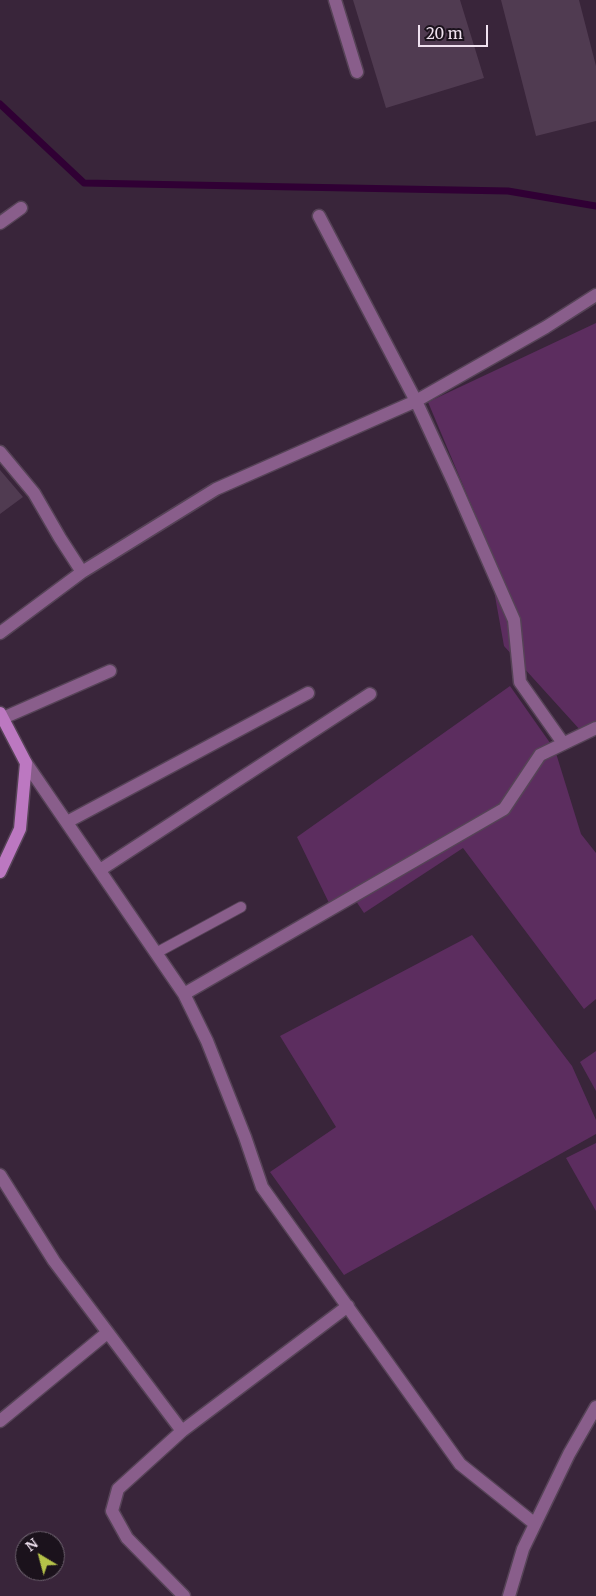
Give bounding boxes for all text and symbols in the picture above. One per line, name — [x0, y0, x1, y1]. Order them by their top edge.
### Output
scale bar — [421, 15, 491, 47]
text: 20 m — [426, 24, 463, 43]
north arrow — [15, 1531, 65, 1581]
text: N — [22, 1534, 41, 1555]

